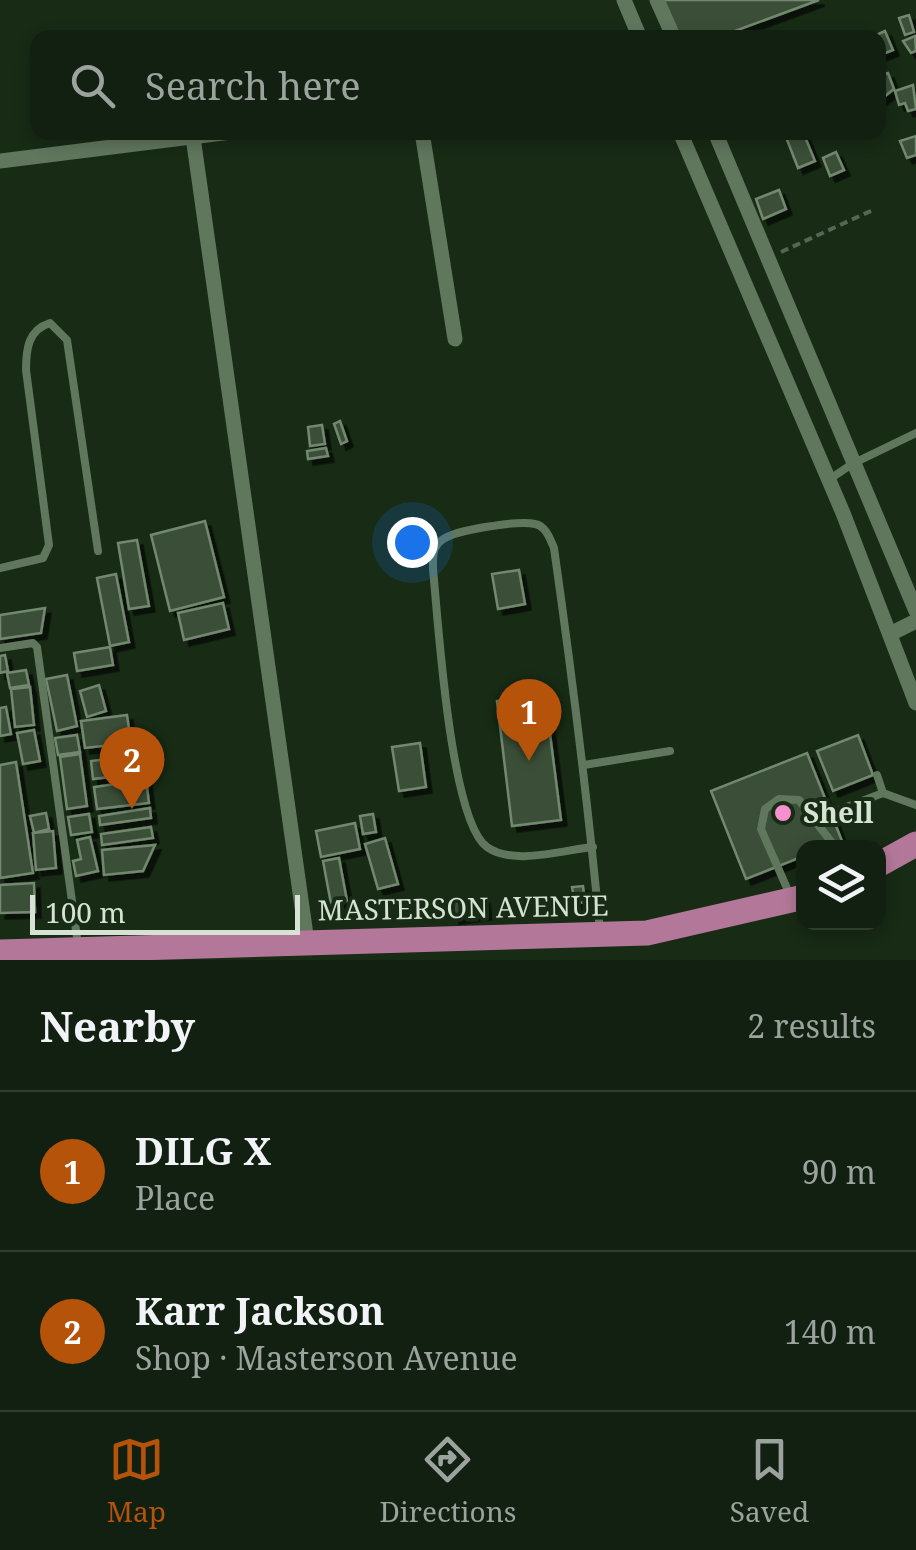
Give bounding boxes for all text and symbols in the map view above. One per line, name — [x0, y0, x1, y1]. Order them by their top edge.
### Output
search box — [30, 30, 886, 140]
icon: search — [65, 58, 120, 113]
text: Search here — [145, 59, 361, 111]
your location — [387, 517, 438, 568]
pin: 1 — [496, 678, 562, 761]
pin: 2 — [100, 726, 164, 809]
place label: Shell — [803, 793, 874, 831]
marker: Shell — [772, 802, 794, 824]
map controls — [796, 840, 886, 930]
button: layers — [796, 840, 886, 930]
street label: MASTERSON AVENUE — [317, 885, 609, 929]
scale bar — [30, 890, 300, 934]
text: 100 m — [45, 893, 126, 931]
text: Nearby — [40, 997, 195, 1054]
text: 2 results — [747, 1004, 876, 1047]
text: DILG X — [135, 1124, 271, 1176]
text: 1 — [63, 1150, 82, 1193]
text: 90 m — [802, 1150, 876, 1193]
text: Place — [135, 1176, 215, 1219]
text: Karr Jackson — [135, 1284, 384, 1336]
text: 2 — [63, 1310, 82, 1353]
text: 140 m — [784, 1310, 876, 1353]
text: Shop · Masterson Avenue — [135, 1336, 518, 1379]
tab: Map — [107, 1432, 166, 1530]
tab: Directions — [379, 1432, 516, 1530]
tab: Saved — [730, 1432, 809, 1530]

